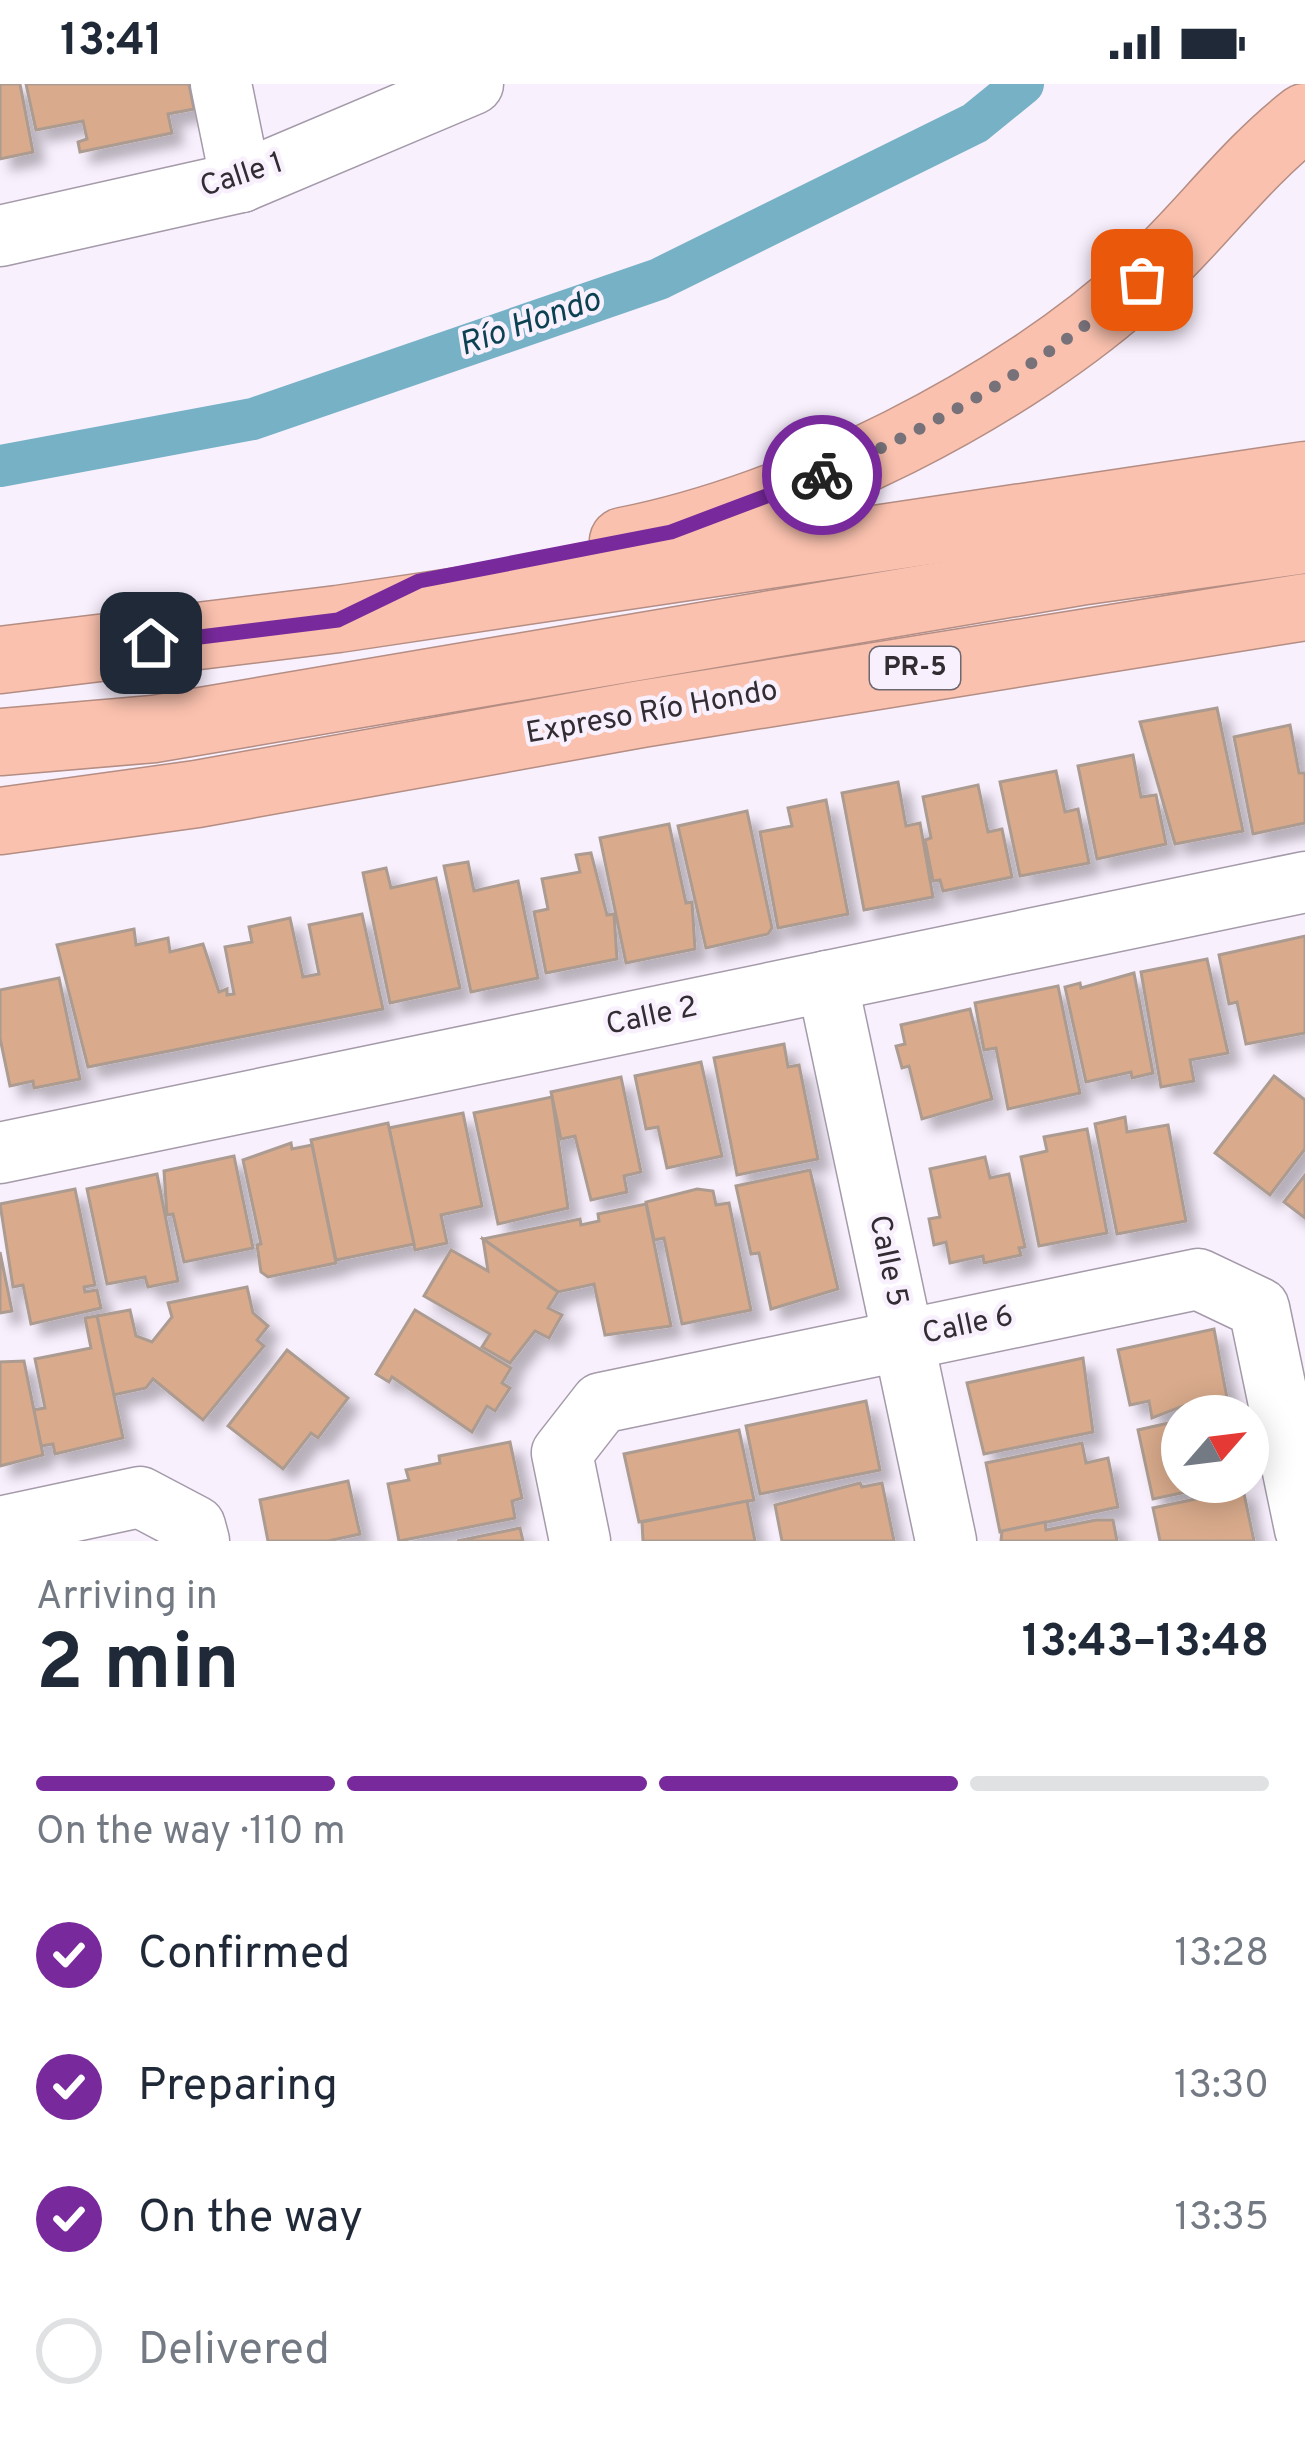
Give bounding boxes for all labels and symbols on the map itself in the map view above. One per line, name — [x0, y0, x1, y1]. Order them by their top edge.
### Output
street label: Calle 1 — [196, 145, 288, 207]
pin — [1091, 229, 1193, 331]
water label: Río Hondo — [454, 280, 607, 368]
courier — [762, 415, 882, 535]
pin — [100, 592, 202, 694]
road number: PR-5 — [870, 647, 960, 689]
street label: Expreso Río Hondo — [523, 673, 781, 753]
street label: Calle 2 — [603, 989, 701, 1045]
street label: Calle 5 — [859, 1212, 915, 1310]
street label: Calle 6 — [919, 1298, 1017, 1354]
north arrow — [1161, 1395, 1269, 1503]

